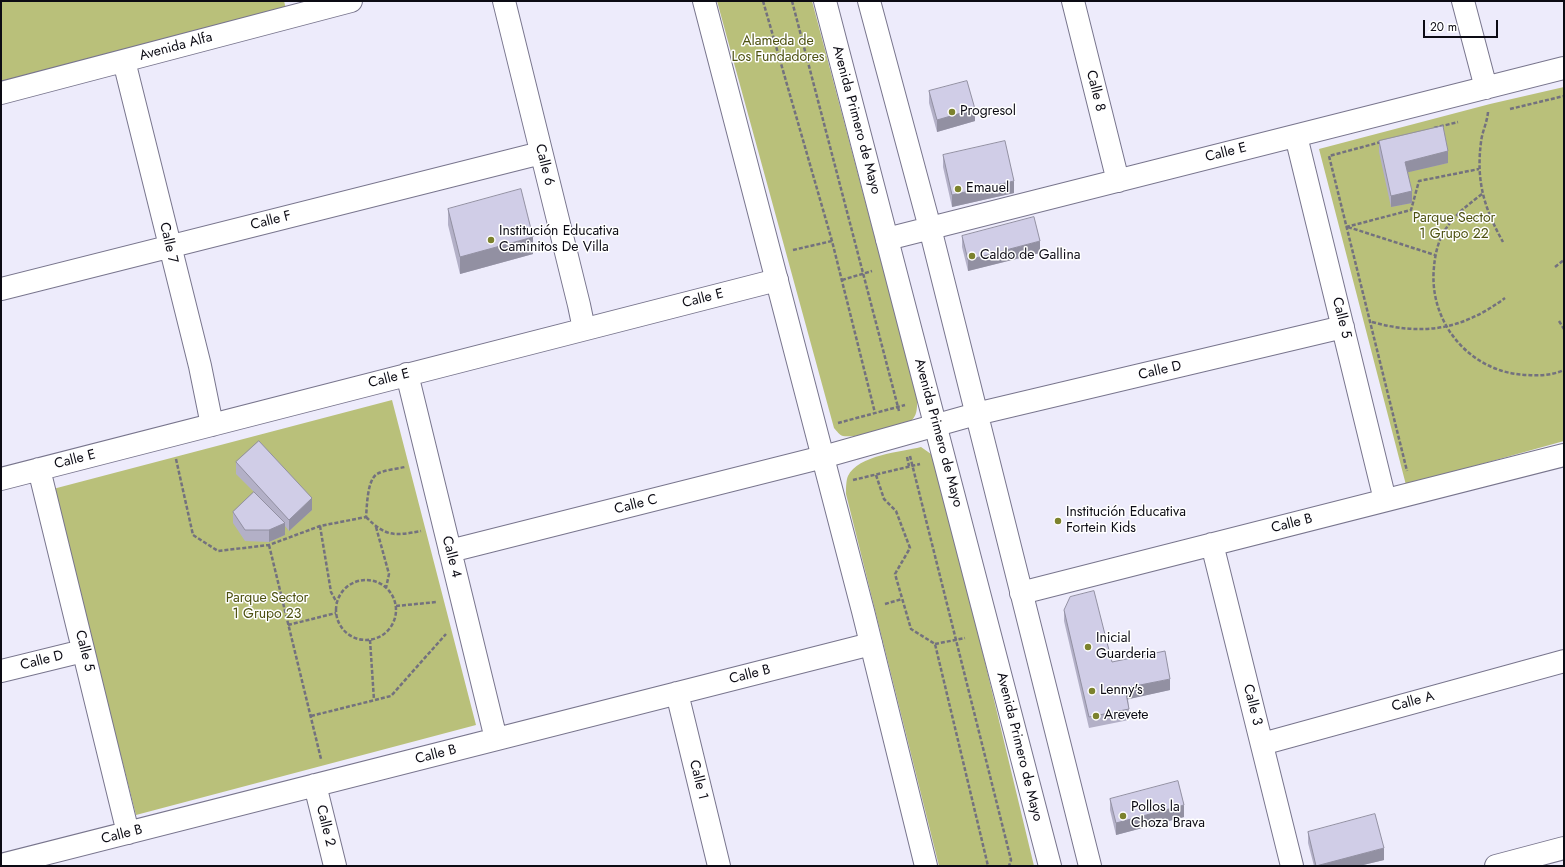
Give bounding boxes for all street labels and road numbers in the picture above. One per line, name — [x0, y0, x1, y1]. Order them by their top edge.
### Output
street label: Avenida Alfa — [138, 29, 214, 65]
street label: Avenida Primero de Mayo — [828, 44, 884, 196]
street label: Calle 8 — [1082, 69, 1108, 113]
street label: Calle E — [1204, 140, 1248, 166]
street label: Calle 6 — [531, 142, 557, 188]
street label: Calle F — [249, 208, 293, 234]
street label: Calle 7 — [155, 221, 181, 265]
street label: Calle E — [681, 286, 725, 312]
street label: Calle 5 — [1328, 296, 1354, 340]
street label: Avenida Primero de Mayo — [910, 357, 966, 509]
street label: Calle D — [1137, 358, 1183, 384]
street label: Calle E — [367, 366, 411, 392]
street label: Calle E — [53, 447, 97, 473]
street label: Calle C — [613, 492, 659, 518]
street label: Calle B — [1270, 511, 1314, 537]
street label: Calle 4 — [438, 534, 464, 580]
street label: Calle 5 — [71, 629, 97, 673]
street label: Calle D — [19, 648, 65, 674]
street label: Calle B — [728, 662, 772, 688]
street label: Avenida Primero de Mayo — [992, 671, 1046, 823]
street label: Calle 3 — [1239, 683, 1265, 727]
street label: Calle A — [1390, 688, 1436, 716]
street label: Calle B — [414, 742, 458, 768]
street label: Calle 1 — [685, 758, 711, 802]
street label: Calle 2 — [312, 804, 338, 848]
street label: Calle B — [100, 822, 144, 848]

